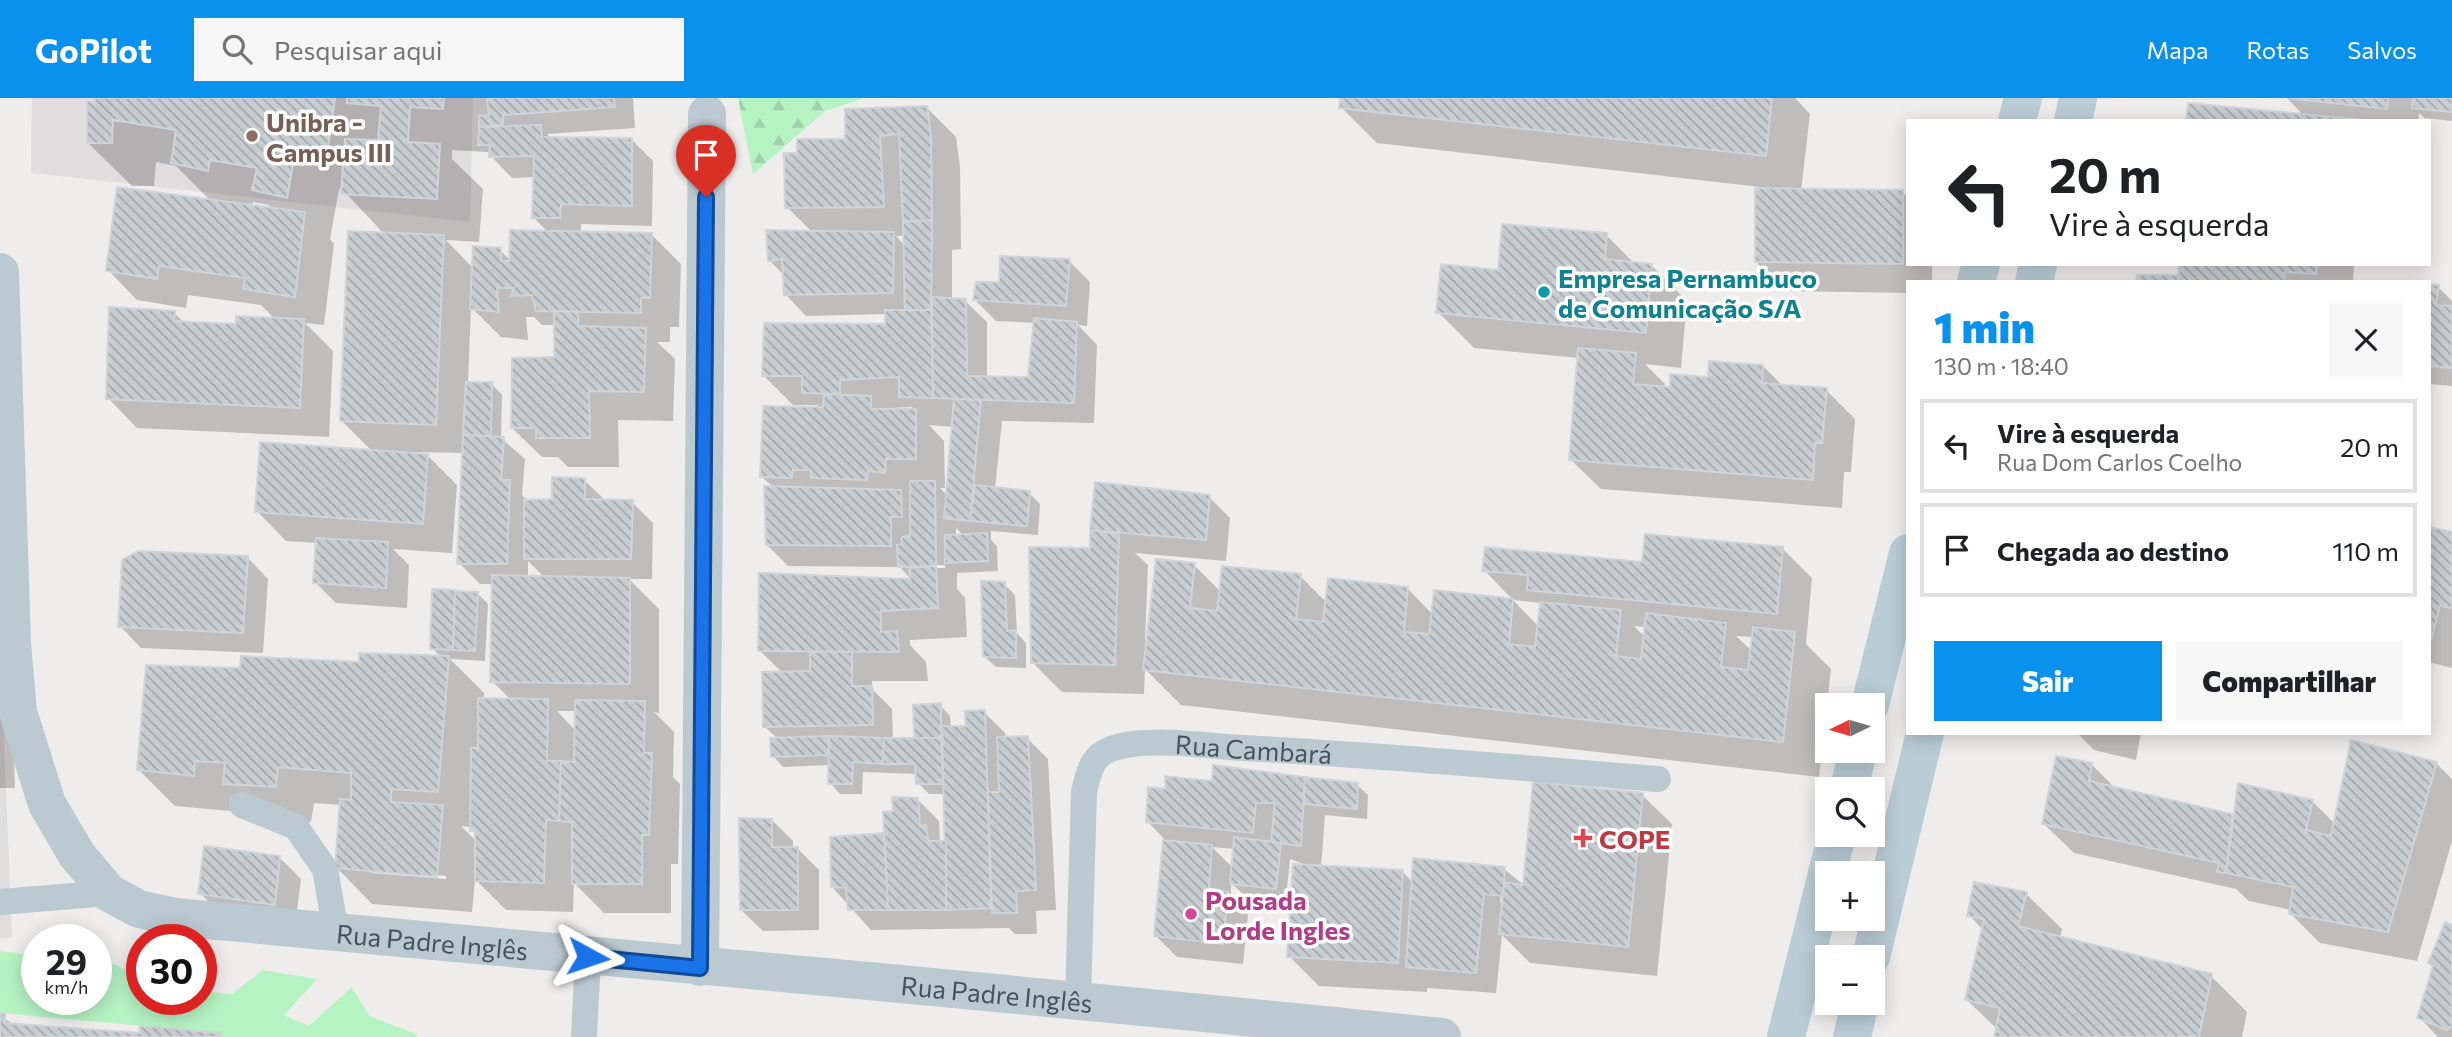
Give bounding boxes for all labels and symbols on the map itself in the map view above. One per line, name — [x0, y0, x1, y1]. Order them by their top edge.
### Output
place label: Unibra - Campus III — [266, 106, 392, 167]
pin — [676, 125, 736, 197]
marker: Unibra - Campus III — [244, 128, 260, 144]
place label: Empresa Pernambuco de Comunicação S/A — [1558, 262, 1817, 323]
marker: Empresa Pernambuco de Comunicação S/A — [1536, 284, 1552, 300]
north arrow — [1815, 693, 1885, 763]
street label: Rua Cambará — [1174, 727, 1333, 769]
place label: COPE — [1599, 823, 1670, 854]
marker: COPE — [1573, 828, 1593, 848]
place label: Pousada Lorde Ingles — [1205, 884, 1350, 945]
marker: Pousada Lorde Ingles — [1183, 906, 1199, 922]
street label: Rua Padre Inglês — [335, 917, 529, 965]
position arrow — [551, 920, 625, 994]
speed limit sign: 30 — [126, 924, 217, 1015]
street label: Rua Padre Inglês — [900, 969, 1094, 1018]

